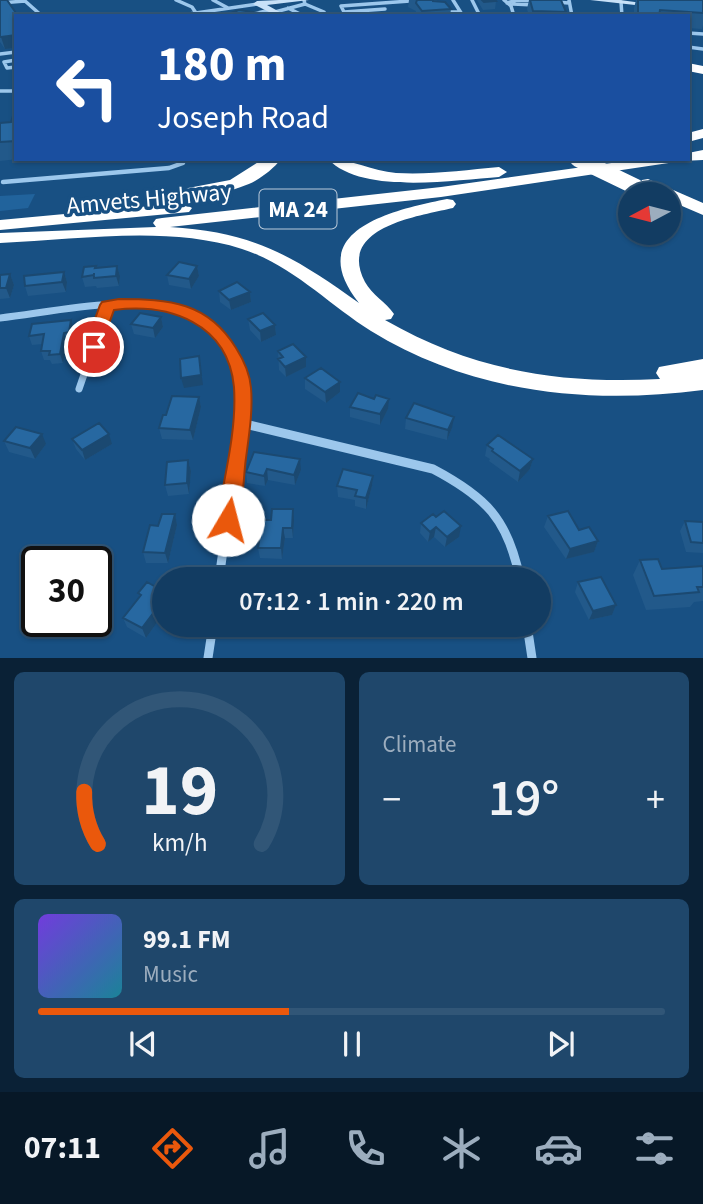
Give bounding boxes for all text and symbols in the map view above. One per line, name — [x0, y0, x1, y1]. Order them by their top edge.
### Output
text: 180 m — [157, 30, 286, 100]
icon: left — [42, 42, 133, 133]
text: Joseph Road — [157, 95, 329, 141]
street label: Amvets Highway — [65, 174, 233, 224]
north arrow — [618, 182, 681, 245]
map controls — [618, 182, 681, 245]
road number: MA 24 — [260, 190, 336, 229]
pin — [64, 317, 124, 377]
icon: arrive — [75, 328, 113, 366]
position arrow — [191, 483, 265, 557]
speed limit sign: 30 — [21, 546, 112, 637]
text: 07:12 · 1 min · 220 m — [239, 583, 464, 620]
text: Climate — [383, 728, 456, 761]
text: 19 — [141, 740, 218, 844]
text: 19° — [488, 762, 559, 836]
text: − — [383, 773, 401, 827]
text: + — [646, 773, 665, 827]
text: km/h — [152, 825, 207, 861]
text: 99.1 FM — [143, 921, 231, 958]
text: Music — [143, 958, 198, 991]
icon: previous — [124, 1025, 162, 1063]
icon: pause — [333, 1025, 371, 1063]
icon: next — [542, 1025, 580, 1063]
icon: directions — [148, 1124, 197, 1173]
icon: music — [245, 1124, 294, 1173]
icon: phone — [341, 1124, 390, 1173]
icon: climate — [437, 1124, 486, 1173]
icon: car — [534, 1124, 583, 1173]
icon: filters — [630, 1124, 679, 1173]
text: 07:11 — [24, 1125, 101, 1171]

